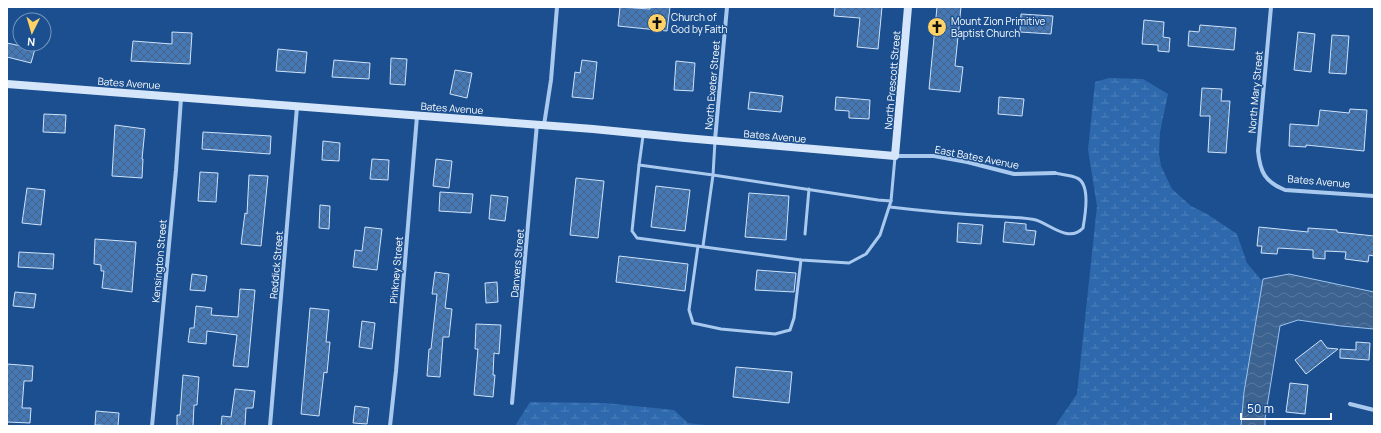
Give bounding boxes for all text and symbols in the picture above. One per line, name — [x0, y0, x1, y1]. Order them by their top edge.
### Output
place label: Church of God by Faith — [671, 10, 728, 36]
north arrow — [12, 12, 52, 52]
church icon: Church of God by Faith — [646, 12, 668, 34]
place label: Mount Zion Primitive Baptist Church — [951, 14, 1046, 40]
church icon: Mount Zion Primitive Baptist Church — [926, 16, 948, 38]
street label: North Prescott Street — [881, 30, 903, 130]
text: N — [26, 35, 36, 50]
street label: North Exeter Street — [701, 40, 723, 130]
street label: North Mary Street — [1244, 50, 1266, 134]
street label: Bates Avenue — [97, 74, 161, 92]
street label: Bates Avenue — [420, 99, 484, 117]
street label: Bates Avenue — [743, 126, 807, 146]
street label: East Bates Avenue — [934, 142, 1020, 172]
street label: Bates Avenue — [1287, 171, 1351, 191]
street label: Kensington Street — [148, 219, 170, 303]
street label: Danvers Street — [507, 228, 527, 298]
street label: Reddick Street — [266, 230, 286, 300]
street label: Pinkney Street — [386, 236, 406, 304]
scale bar — [1241, 395, 1331, 421]
text: 50 m — [1247, 400, 1274, 417]

